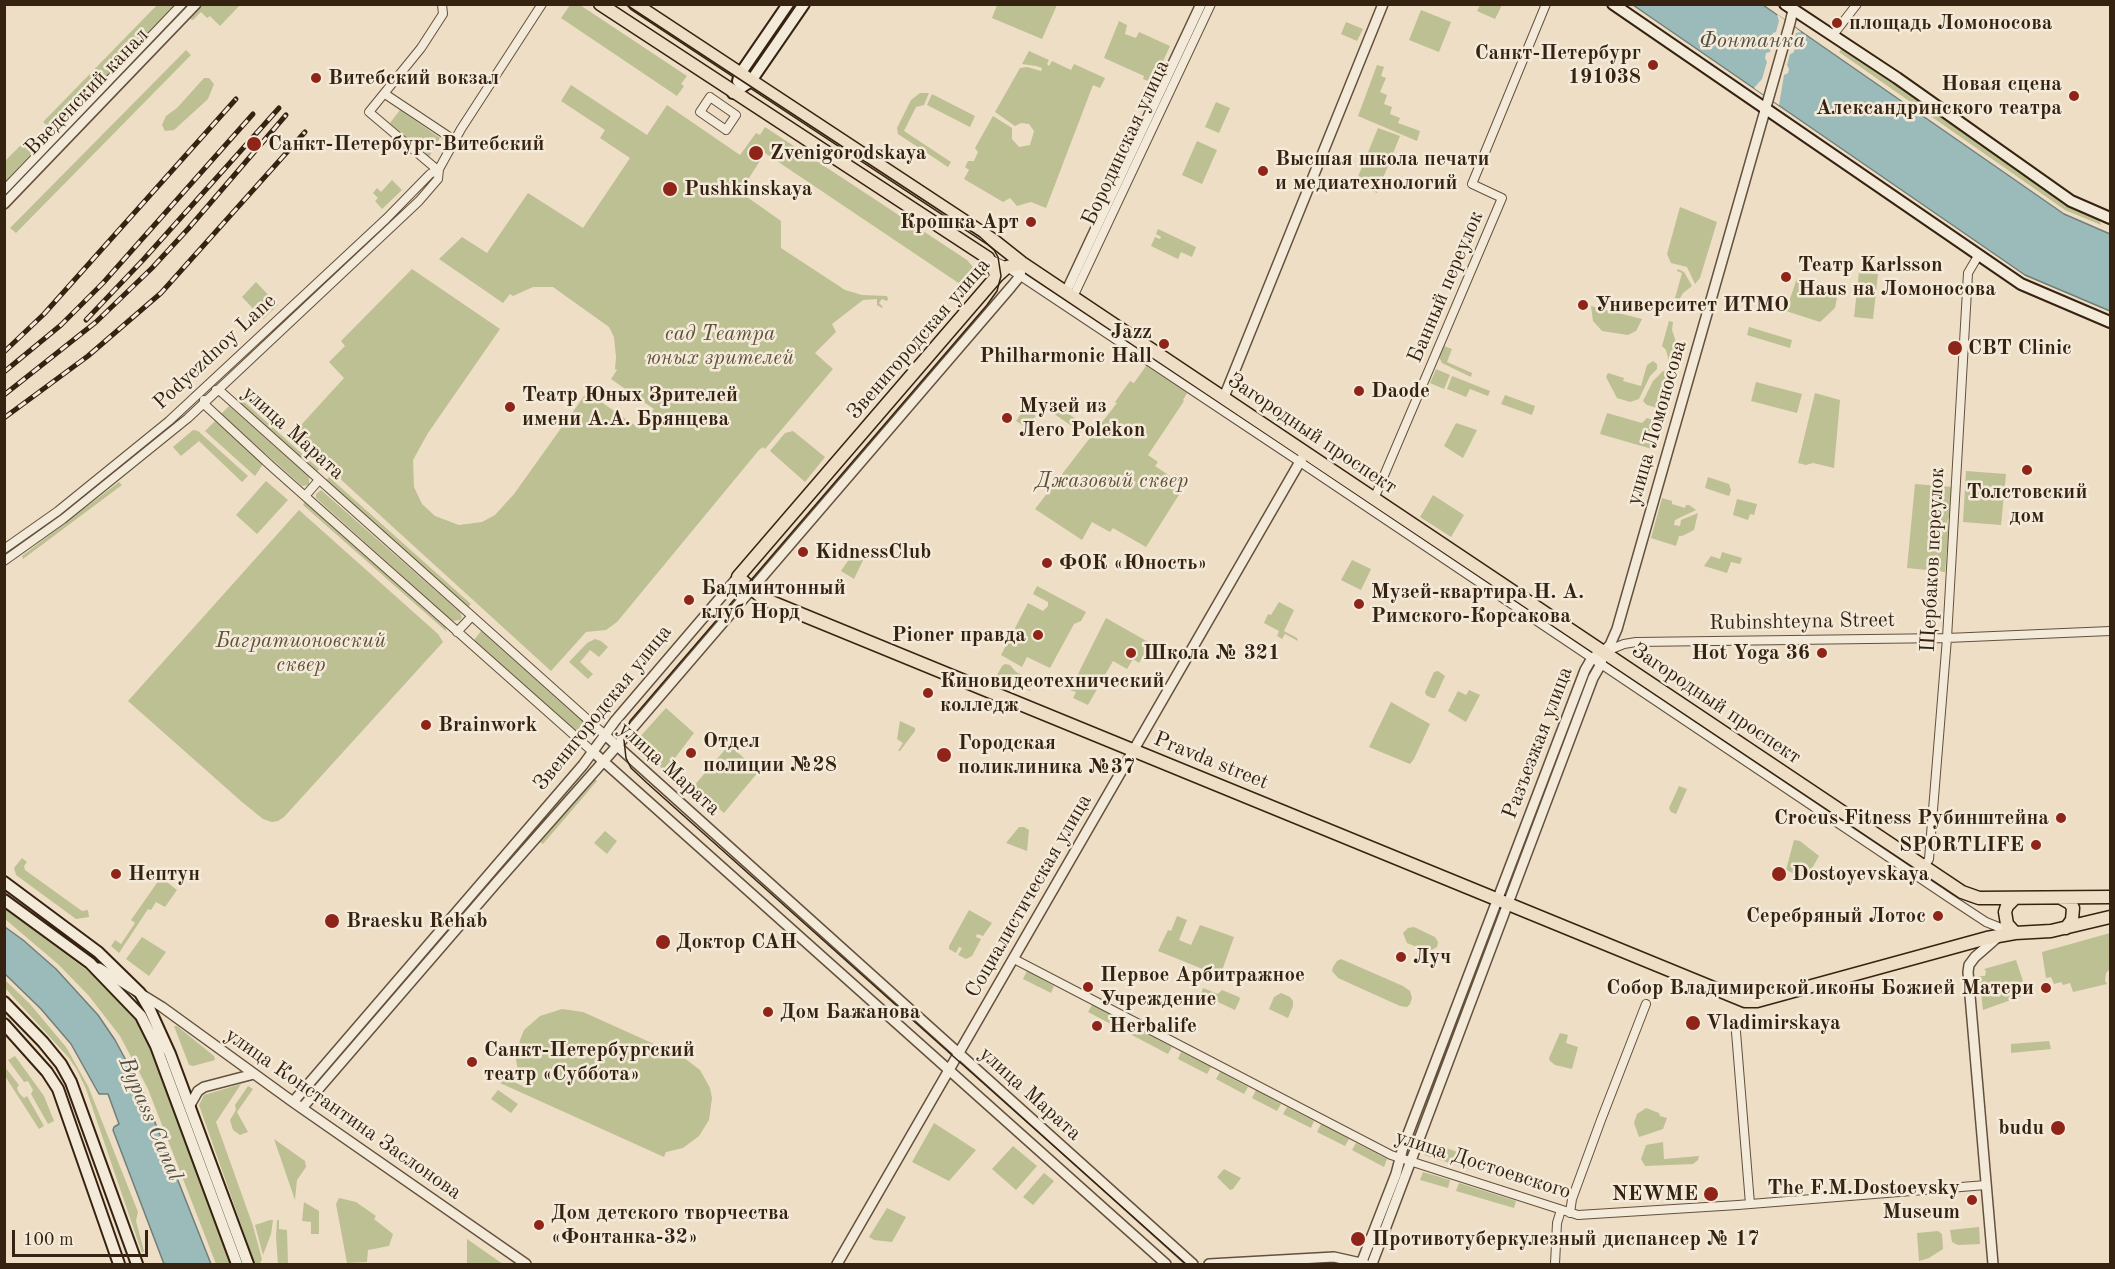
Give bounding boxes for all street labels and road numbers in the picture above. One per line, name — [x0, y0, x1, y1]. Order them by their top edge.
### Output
street label: Введенский канал — [20, 23, 154, 161]
street label: Бородинская улица — [1077, 56, 1175, 230]
street label: Банный переулок — [1403, 207, 1489, 367]
street label: Звенигородская улица — [842, 253, 996, 425]
street label: Podyezdnoy Lane — [148, 289, 282, 415]
street label: улица Ломоносова — [1621, 337, 1693, 509]
street label: Загородный проспект — [1222, 368, 1402, 500]
street label: улица Марата — [237, 380, 349, 486]
street label: Щербаков переулок — [1916, 467, 1950, 653]
street label: Rubinshteyna Street — [1709, 608, 1895, 636]
street label: Звенигородская улица — [528, 620, 678, 796]
street label: Загородный проспект — [1626, 638, 1806, 770]
street label: Разъезжая улица — [1497, 663, 1579, 823]
street label: улица Марата — [613, 716, 725, 822]
street label: Pravda street — [1150, 727, 1272, 795]
street label: Социалистическая улица — [960, 790, 1098, 1002]
street label: улица Константина Заслонова — [220, 1023, 466, 1205]
street label: улица Марата — [974, 1041, 1086, 1147]
street label: улица Достоевского — [1392, 1125, 1574, 1205]

